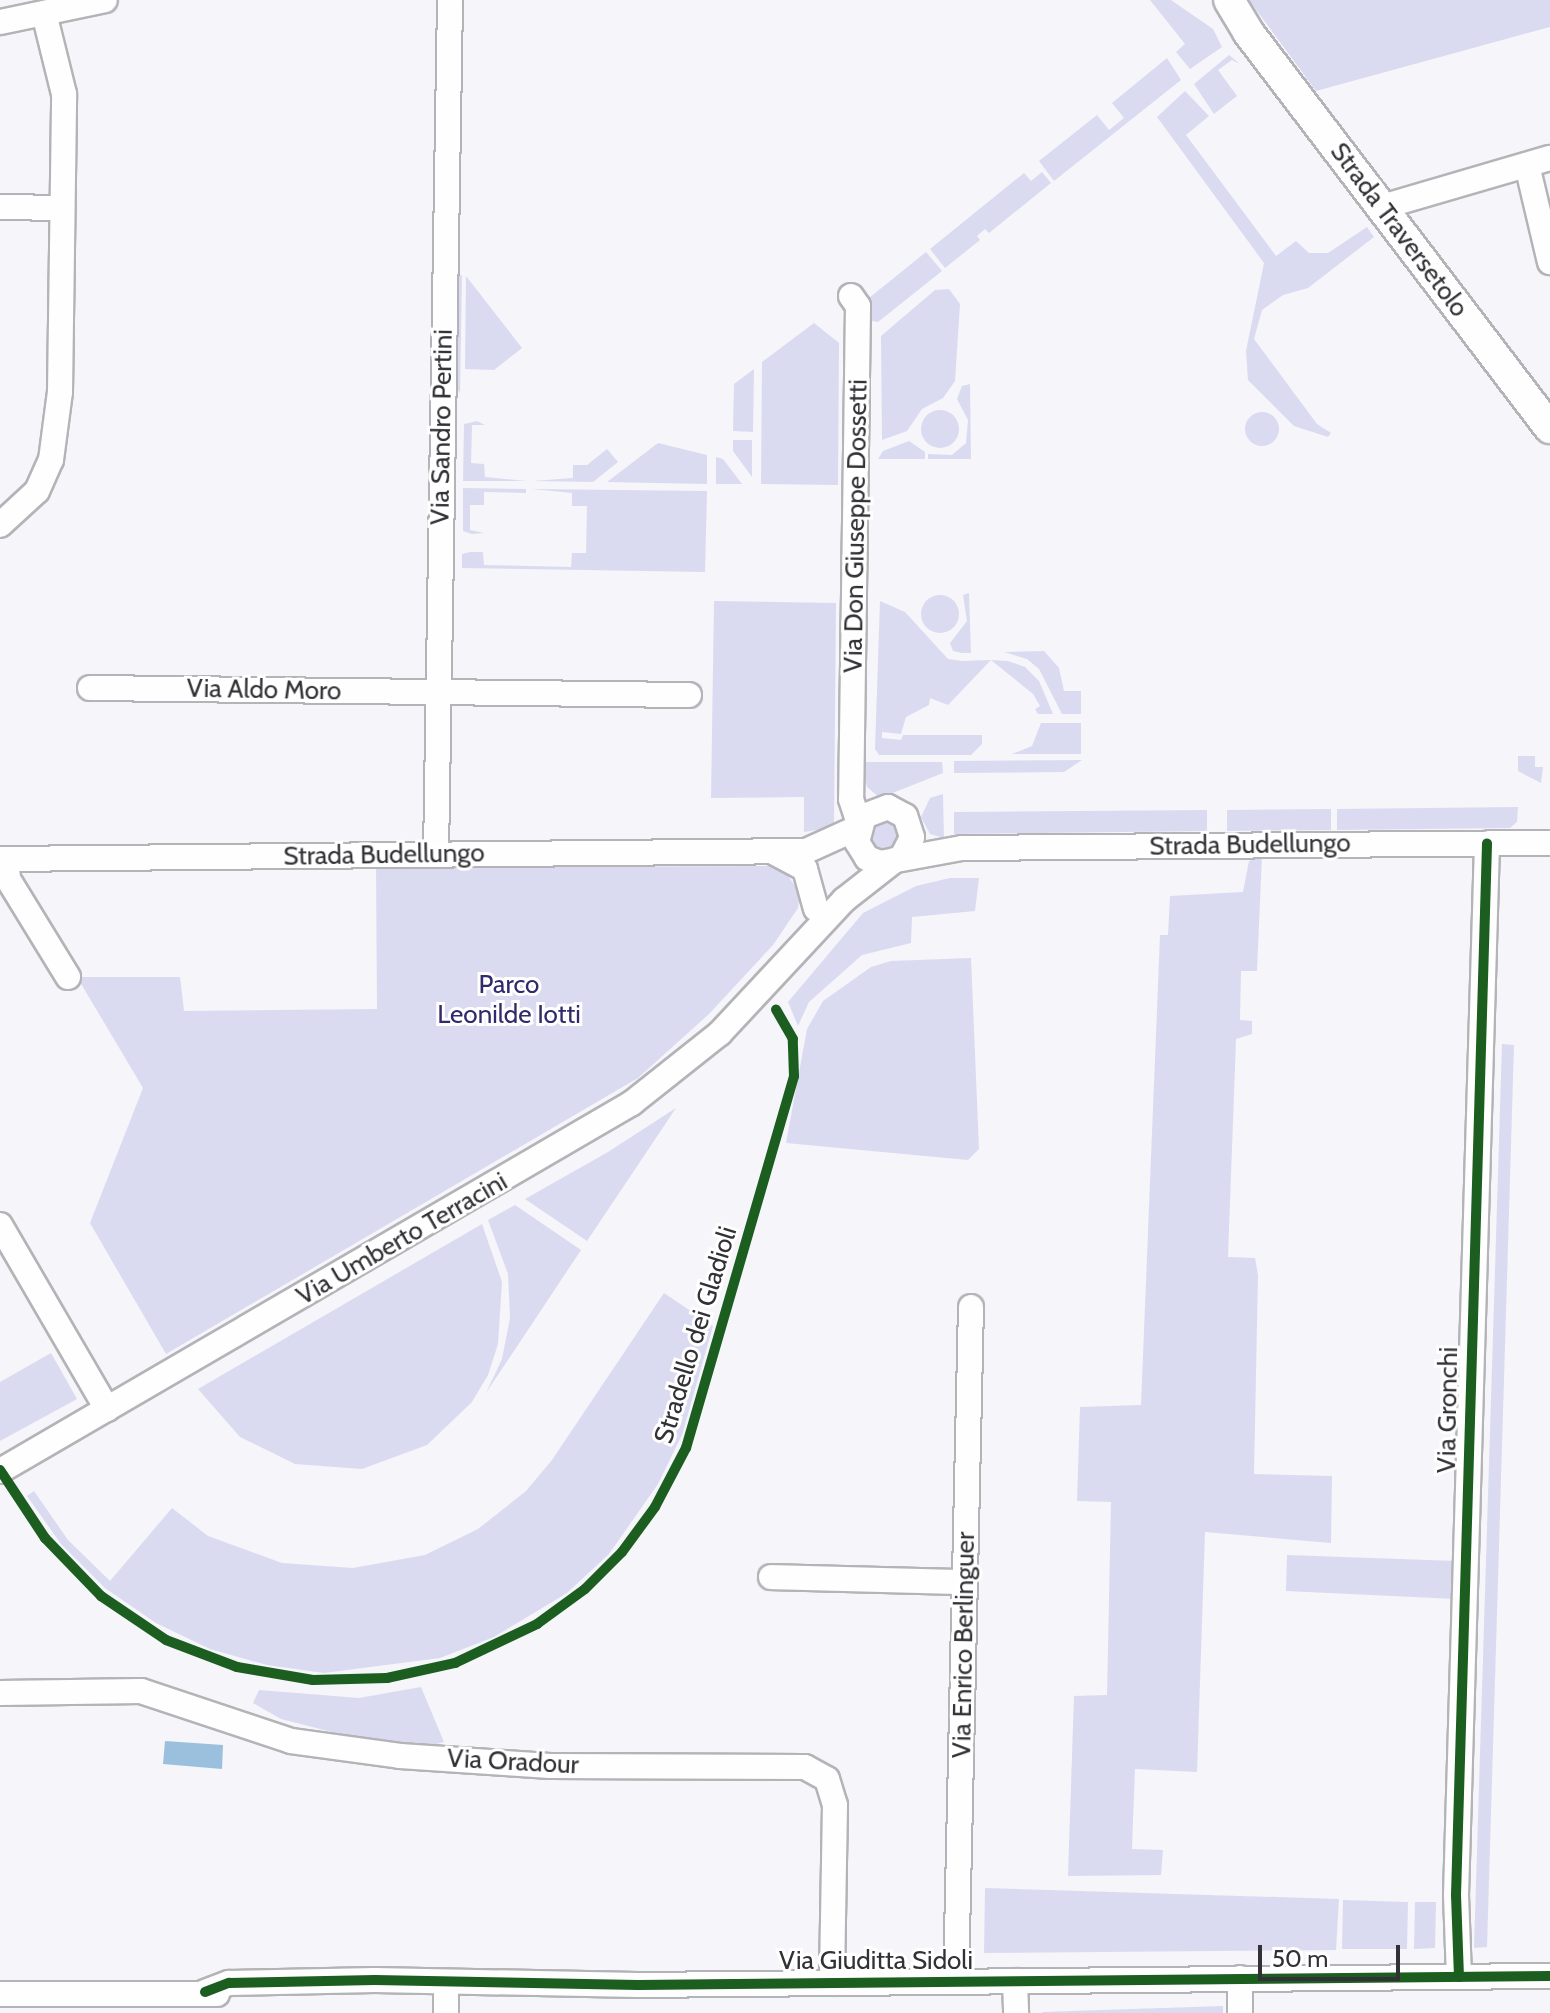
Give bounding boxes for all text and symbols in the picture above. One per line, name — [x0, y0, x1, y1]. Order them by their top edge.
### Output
street label: Strada Traversetolo — [1323, 137, 1475, 323]
street label: Via Sandro Pertini — [425, 329, 459, 525]
street label: Via Don Giuseppe Dossetti — [838, 379, 874, 673]
street label: Via Aldo Moro — [186, 673, 342, 707]
street label: Strada Budellungo — [1149, 828, 1351, 862]
street label: Strada Budellungo — [283, 838, 485, 872]
park label: Parco Leonilde Iotti — [437, 969, 581, 1030]
street label: Via Umberto Terracini — [291, 1166, 513, 1312]
street label: Stradello dei Gladioli — [648, 1223, 744, 1447]
street label: Via Gronchi — [1431, 1347, 1465, 1473]
street label: Via Enrico Berlinguer — [946, 1532, 982, 1758]
street label: Via Oradour — [446, 1743, 580, 1781]
scale bar — [1262, 1929, 1404, 1979]
text: 50 m — [1272, 1944, 1328, 1973]
street label: Via Giuditta Sidoli — [779, 1945, 973, 1977]

